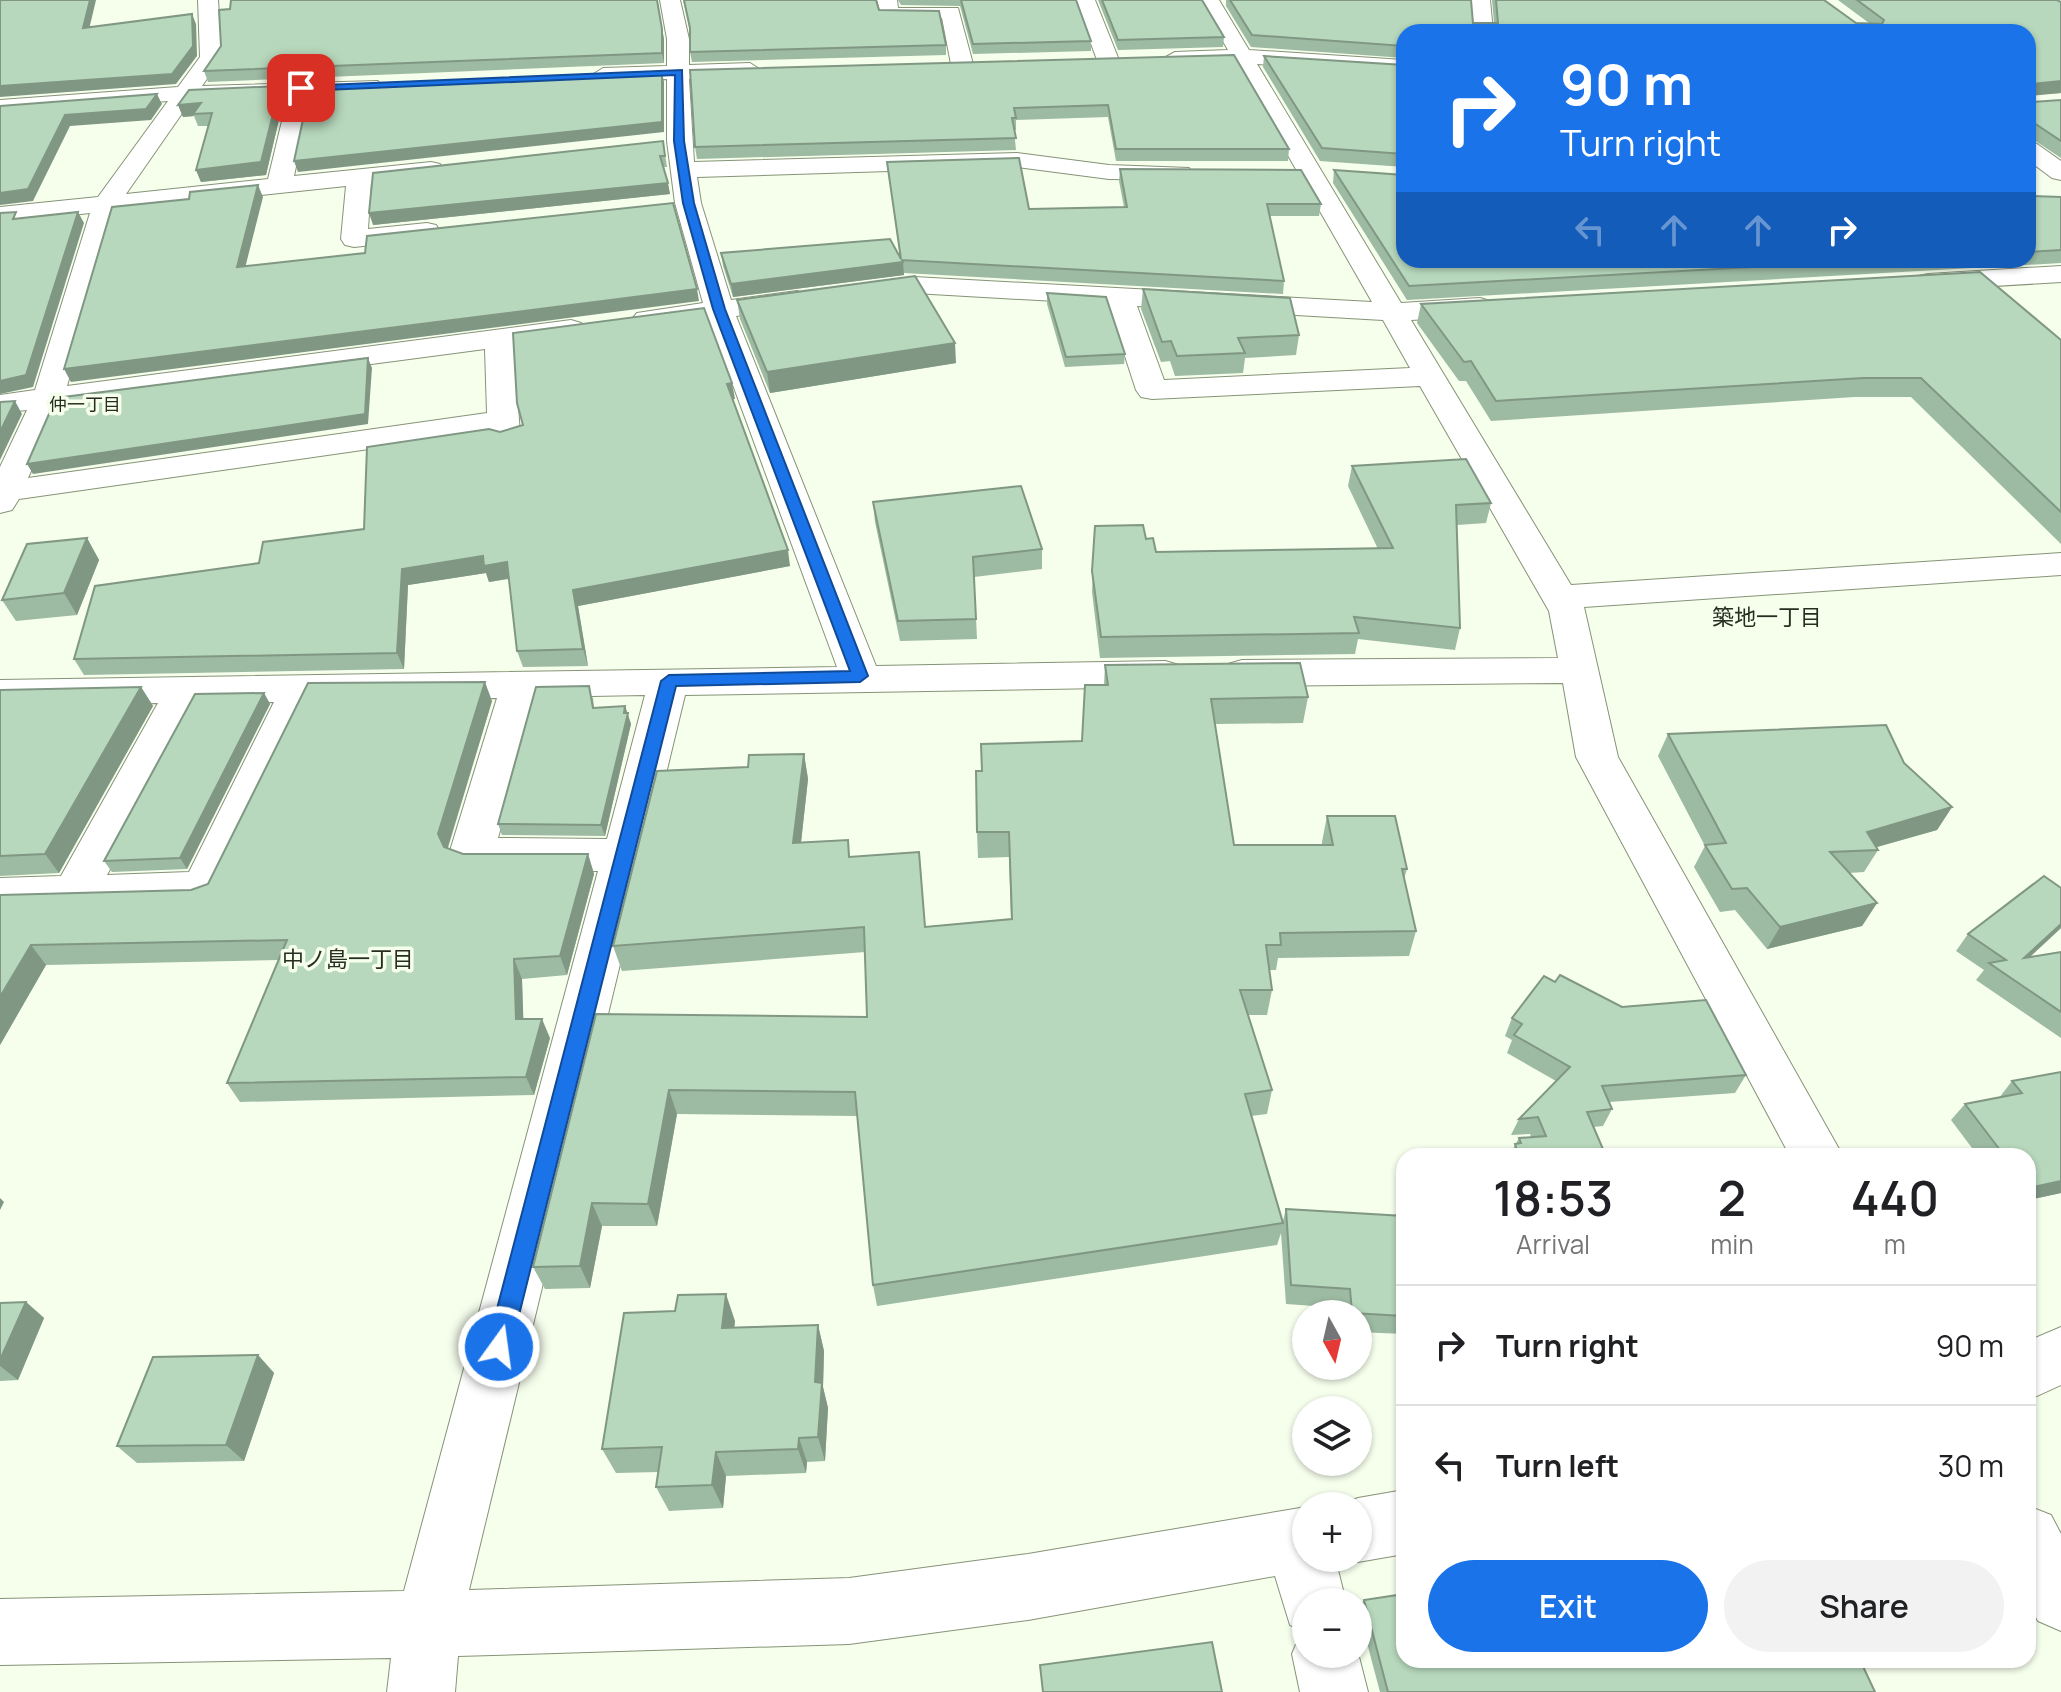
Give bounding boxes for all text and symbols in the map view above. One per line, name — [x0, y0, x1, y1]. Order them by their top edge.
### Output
text: 90 m — [1560, 45, 1693, 122]
pin — [267, 54, 335, 122]
icon: right — [1428, 56, 1532, 160]
icon: arrive — [279, 66, 323, 110]
text: Turn right — [1560, 118, 1721, 167]
icon: left — [1568, 208, 1612, 252]
icon: ahead — [1652, 208, 1696, 252]
icon: ahead — [1736, 208, 1780, 252]
icon: right — [1820, 208, 1864, 252]
district label: 仲一丁目 — [49, 392, 121, 416]
district label: 築地一丁目 — [1712, 602, 1822, 632]
district label: 中ノ島一丁目 — [282, 944, 414, 974]
text: 18:53 — [1493, 1165, 1613, 1230]
text: 2 — [1718, 1165, 1746, 1230]
text: 440 — [1851, 1165, 1939, 1230]
text: Arrival — [1516, 1226, 1590, 1262]
text: min — [1710, 1226, 1754, 1262]
text: m — [1884, 1226, 1906, 1262]
north arrow — [1292, 1300, 1372, 1380]
map controls — [1292, 1300, 1372, 1668]
position arrow — [457, 1305, 541, 1389]
icon: right — [1428, 1323, 1472, 1367]
text: Turn right — [1496, 1325, 1639, 1366]
text: 90 m — [1936, 1325, 2004, 1366]
button: layers — [1292, 1396, 1372, 1476]
icon: left — [1428, 1443, 1472, 1487]
text: Turn left — [1496, 1445, 1619, 1486]
text: 30 m — [1938, 1445, 2004, 1486]
button: + — [1292, 1492, 1372, 1572]
button: Exit — [1428, 1560, 1708, 1652]
button: Share — [1724, 1560, 2004, 1652]
button: − — [1292, 1588, 1372, 1668]

